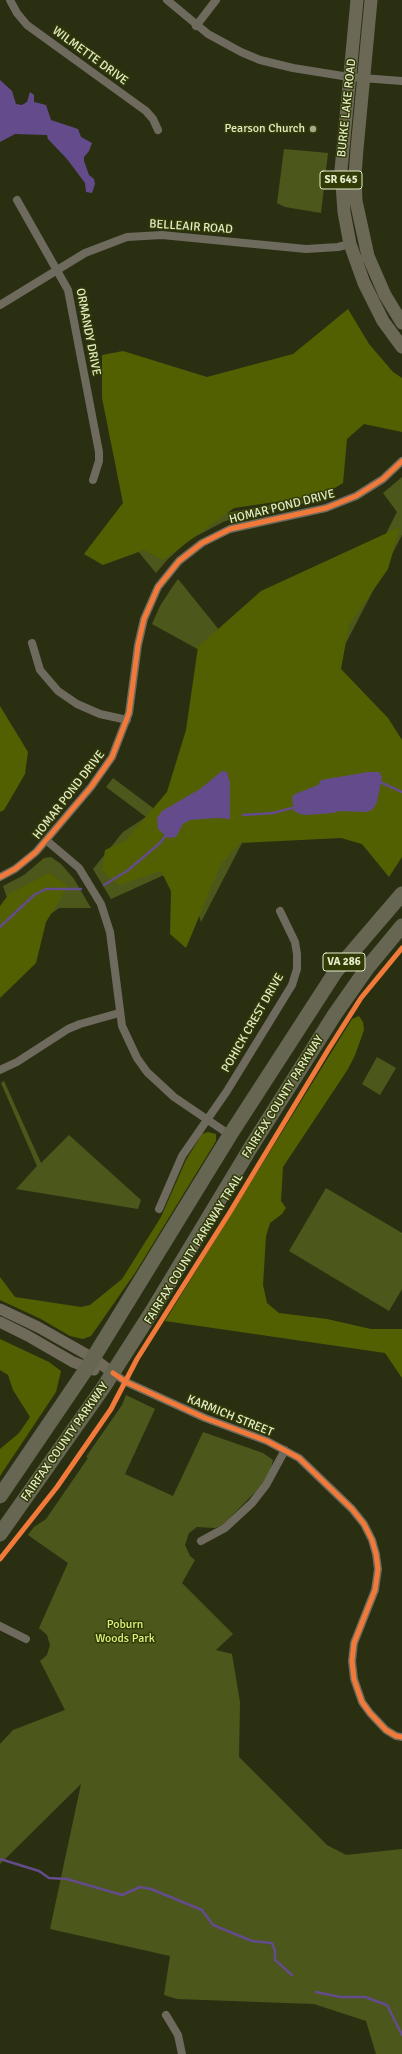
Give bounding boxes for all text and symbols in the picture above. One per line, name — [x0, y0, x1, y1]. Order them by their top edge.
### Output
street label: WILMETTE DRIVE — [49, 24, 131, 88]
street label: BURKE LAKE ROAD — [335, 58, 359, 158]
place label: Pearson Church — [225, 122, 305, 136]
marker: Pearson Church — [308, 124, 318, 134]
road number: SR 645 — [320, 171, 362, 189]
street label: BELLEAIR ROAD — [149, 217, 233, 237]
street label: ORMANDY DRIVE — [72, 287, 104, 377]
street label: HOMAR POND DRIVE — [228, 487, 336, 527]
street label: HOMAR POND DRIVE — [30, 748, 108, 842]
road number: VA 286 — [323, 953, 365, 971]
street label: POHICK CREST DRIVE — [219, 971, 287, 1075]
street label: FAIRFAX COUNTY PARKWAY — [239, 1033, 327, 1161]
street label: FAIRFAX COUNTY PARKWAY TRAIL — [142, 1171, 246, 1327]
street label: FAIRFAX COUNTY PARKWAY — [18, 1380, 112, 1504]
street label: KARMICH STREET — [185, 1392, 275, 1440]
park label: Poburn Woods Park — [95, 1618, 155, 1646]

